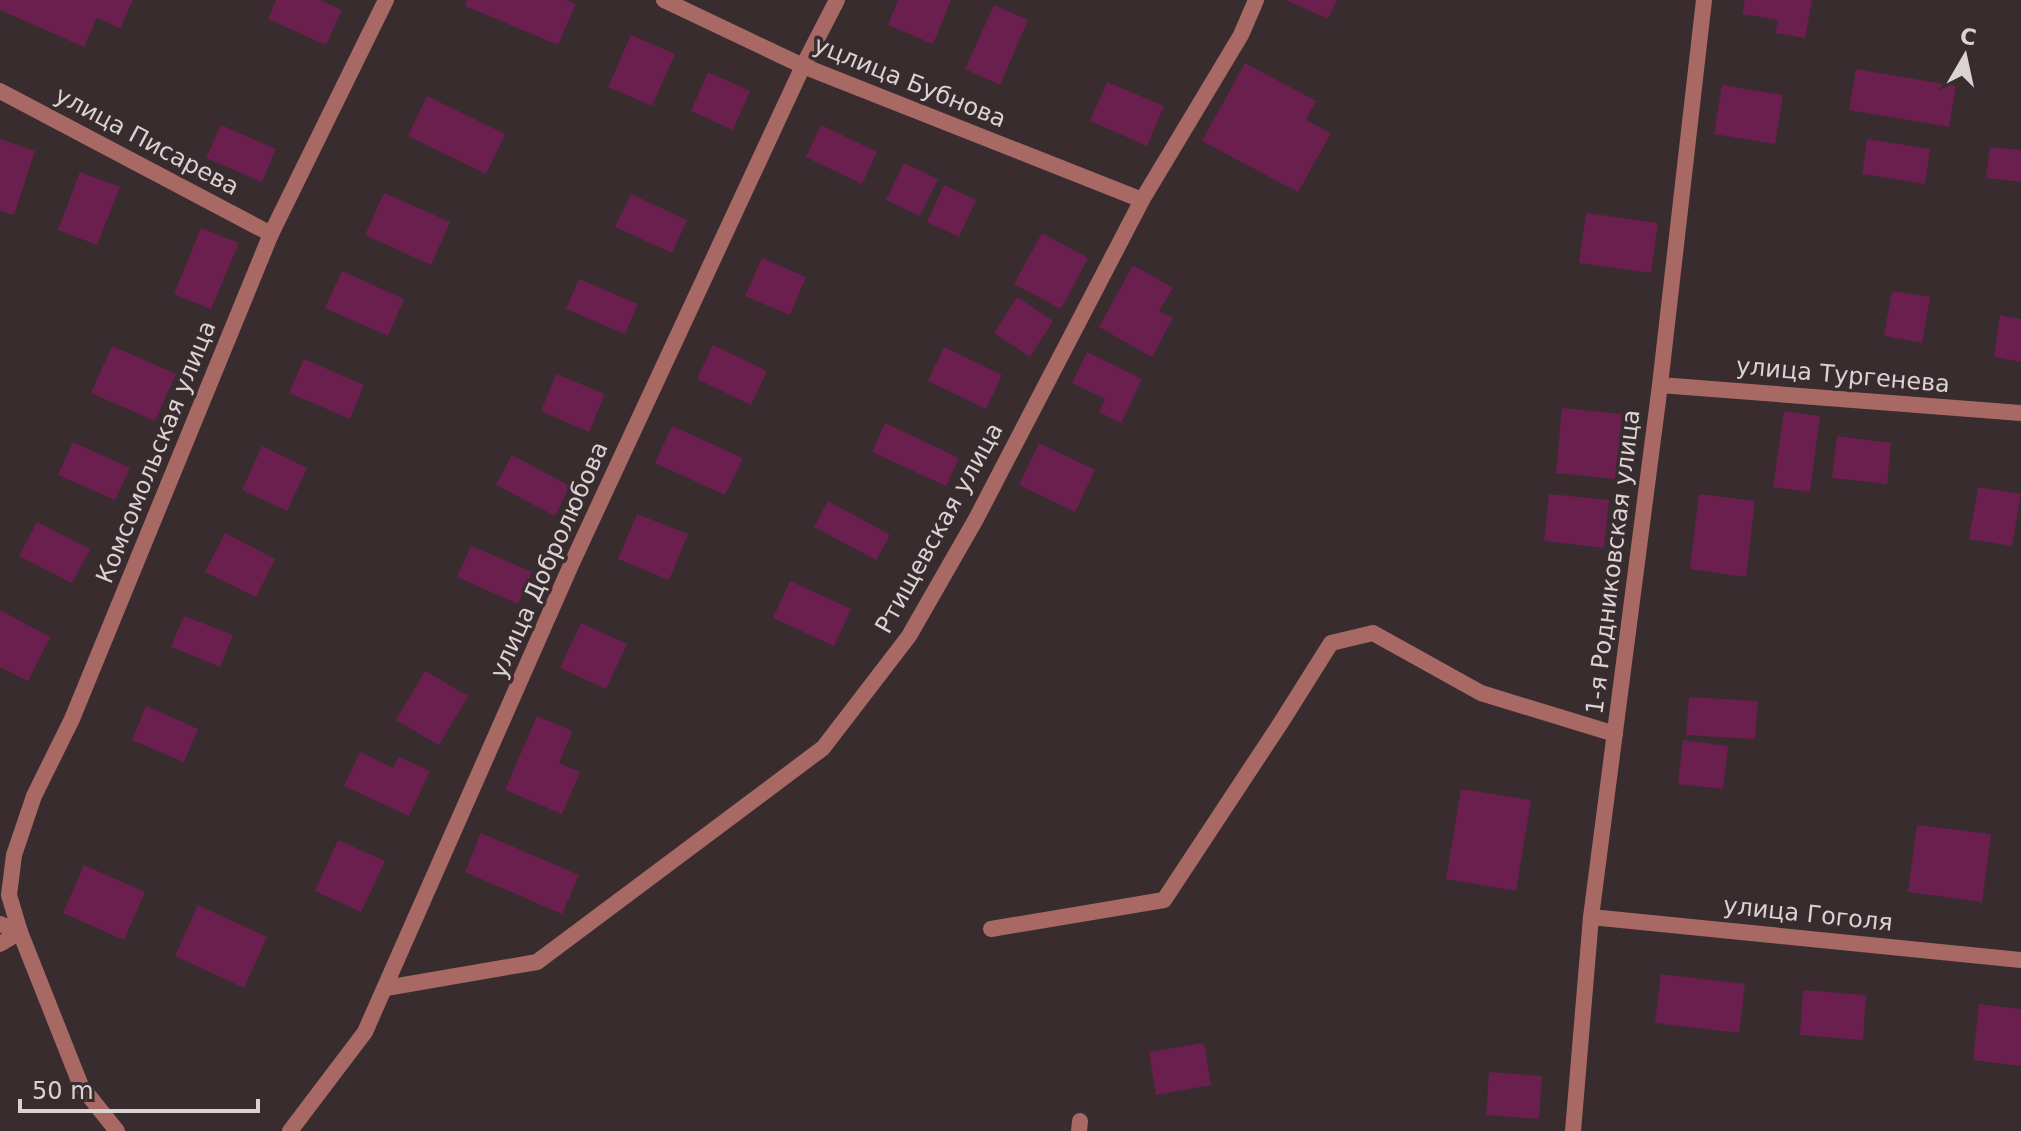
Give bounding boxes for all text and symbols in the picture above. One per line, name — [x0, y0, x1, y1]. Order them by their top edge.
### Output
north arrow — [1925, 16, 2005, 96]
text: С — [1958, 23, 1978, 50]
street label: уцлица Бубнова — [810, 31, 1010, 133]
street label: улица Писарева — [50, 81, 244, 201]
street label: Комсомольская улица — [90, 317, 222, 587]
street label: улица Тургенева — [1735, 352, 1951, 398]
street label: 1-я Родниковская улица — [1580, 408, 1646, 716]
street label: Ртищевская улица — [869, 418, 1009, 638]
street label: улица Добролюбова — [484, 437, 614, 683]
street label: улица Гоголя — [1722, 891, 1894, 937]
scale bar — [20, 1063, 258, 1113]
text: 50 m — [32, 1077, 94, 1105]

